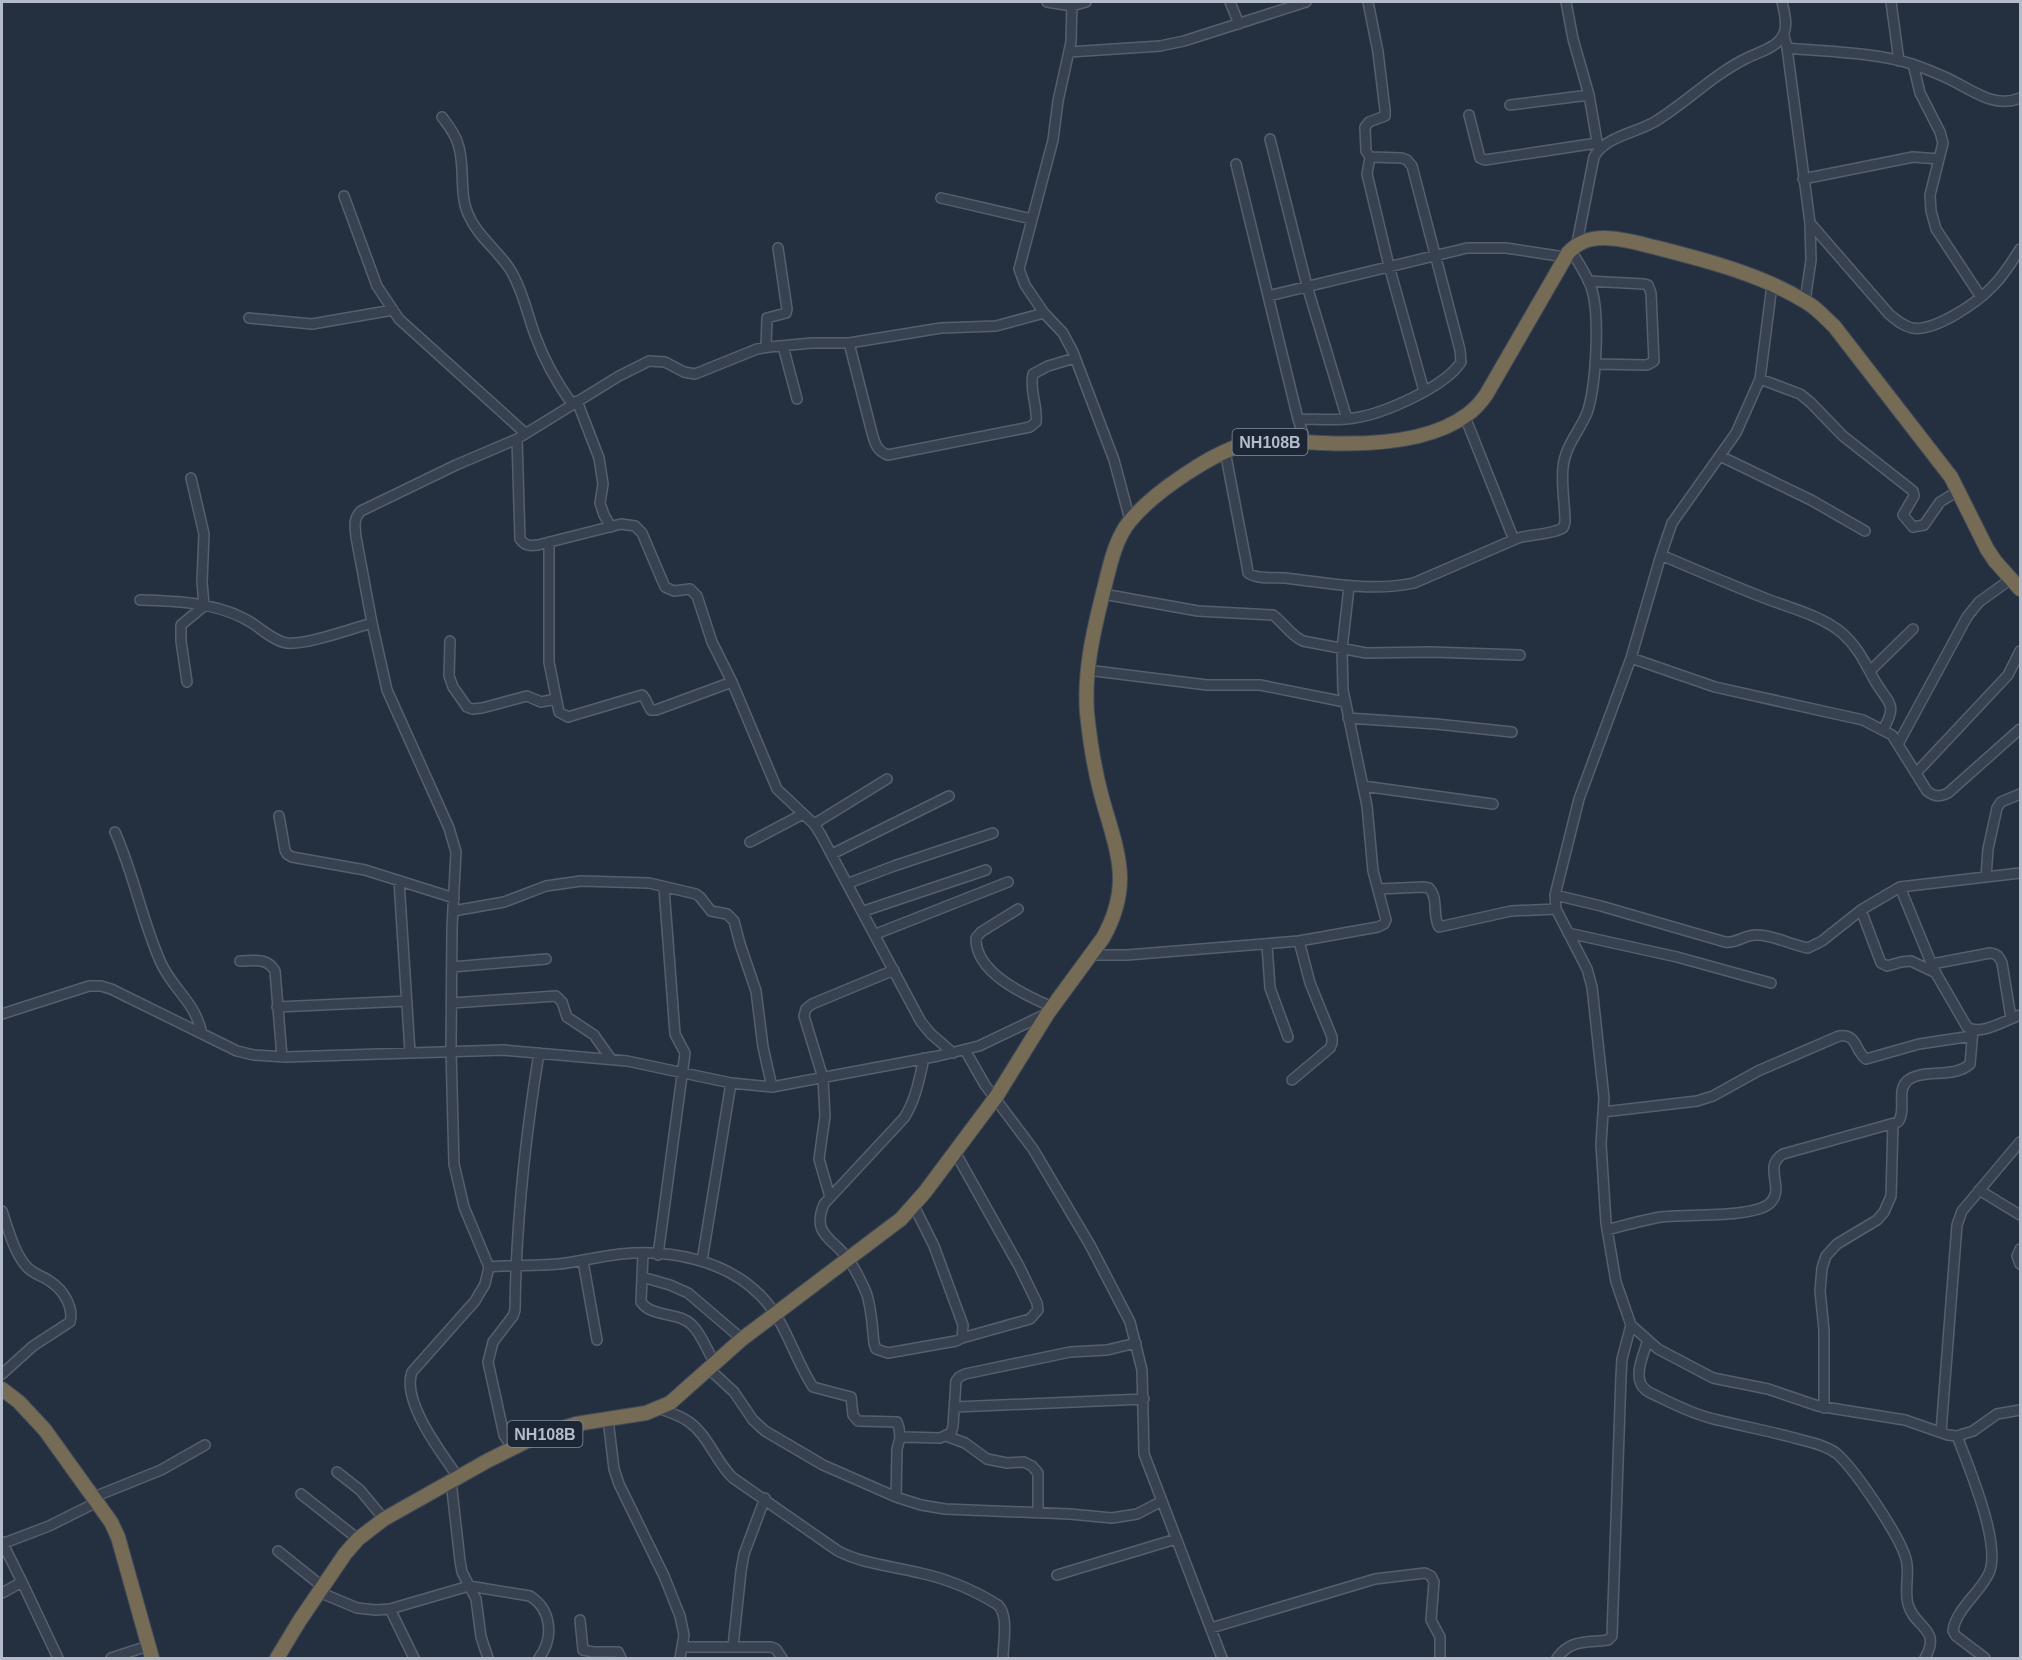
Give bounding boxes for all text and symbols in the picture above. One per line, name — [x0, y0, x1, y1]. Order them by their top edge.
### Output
road number: NH108B — [1232, 429, 1308, 455]
road number: NH108B — [508, 1421, 582, 1447]

